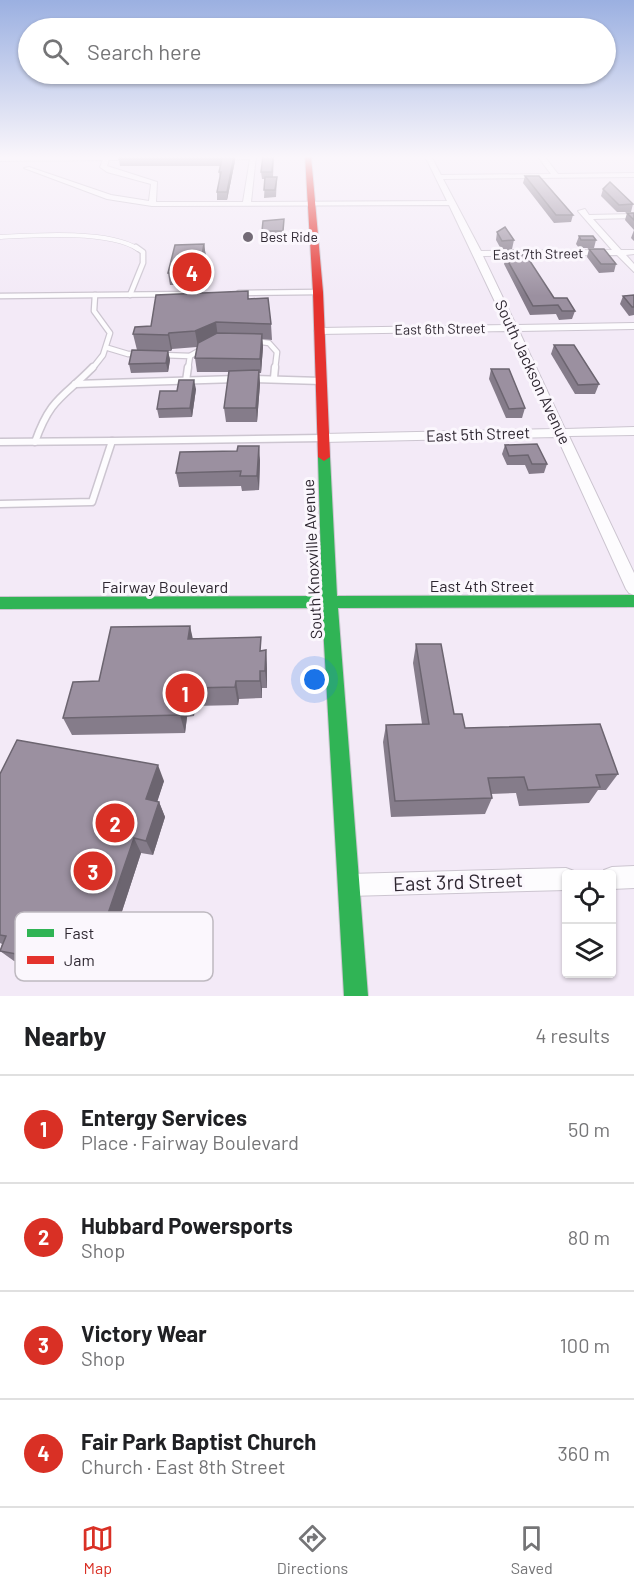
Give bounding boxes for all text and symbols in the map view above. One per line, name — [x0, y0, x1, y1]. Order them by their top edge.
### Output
search box — [18, 18, 616, 84]
icon: search — [39, 35, 72, 68]
text: Search here — [87, 38, 201, 64]
place label: Best Ride — [260, 228, 318, 245]
marker: Best Ride — [241, 230, 255, 244]
street label: East 7th Street — [493, 244, 583, 263]
pin: 4 — [172, 250, 212, 294]
street label: South Jackson Avenue — [492, 297, 575, 447]
street label: East 6th Street — [394, 319, 486, 338]
street label: East 5th Street — [426, 422, 530, 445]
street label: South Knoxville Avenue — [298, 478, 325, 640]
street label: East 4th Street — [430, 576, 534, 595]
street label: Fairway Boulevard — [102, 577, 228, 596]
your location — [300, 665, 329, 694]
pin: 1 — [166, 670, 204, 716]
pin: 2 — [96, 800, 134, 846]
pin: 3 — [74, 848, 112, 894]
street label: East 3rd Street — [392, 867, 523, 895]
map controls — [562, 870, 616, 978]
button: locate — [562, 870, 616, 924]
legend — [15, 912, 213, 981]
text: Fast — [64, 923, 94, 942]
button: layers — [562, 924, 616, 978]
text: Jam — [64, 950, 95, 969]
text: Nearby — [24, 1020, 106, 1051]
text: 4 results — [535, 1023, 610, 1047]
text: Entergy Services — [81, 1104, 247, 1130]
text: 1 — [40, 1117, 47, 1141]
text: 50 m — [568, 1117, 610, 1141]
text: Place · Fairway Boulevard — [81, 1130, 299, 1154]
text: Hubbard Powersports — [81, 1212, 293, 1238]
text: 2 — [38, 1225, 49, 1249]
text: 80 m — [568, 1225, 610, 1249]
text: Shop — [81, 1238, 125, 1262]
text: Victory Wear — [81, 1320, 207, 1346]
text: 3 — [38, 1333, 49, 1357]
text: 100 m — [560, 1333, 610, 1357]
text: Shop — [81, 1346, 125, 1370]
text: Fair Park Baptist Church — [81, 1428, 316, 1454]
text: 4 — [37, 1441, 50, 1465]
text: 360 m — [558, 1441, 610, 1465]
text: Church · East 8th Street — [81, 1454, 285, 1478]
tab: Map — [81, 1522, 114, 1577]
tab: Directions — [277, 1522, 348, 1577]
tab: Saved — [511, 1522, 553, 1577]

